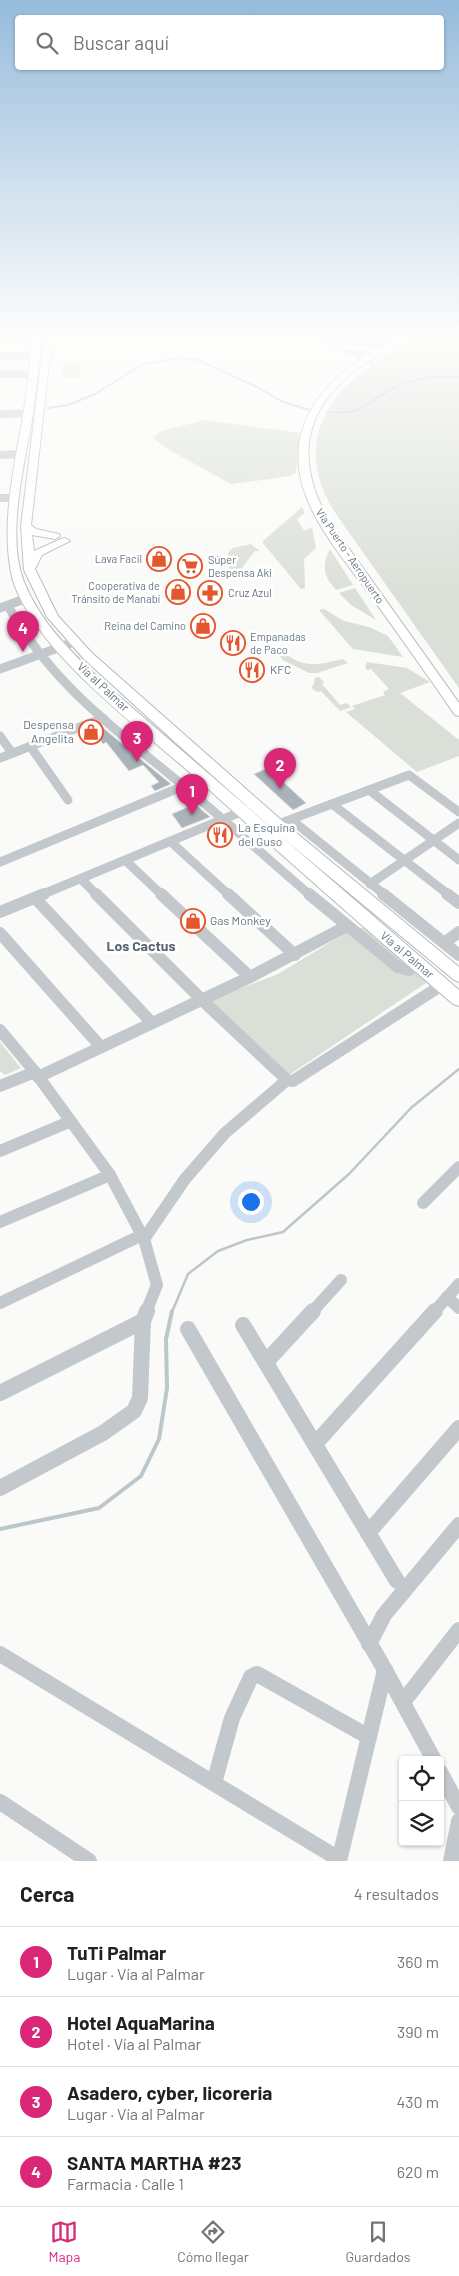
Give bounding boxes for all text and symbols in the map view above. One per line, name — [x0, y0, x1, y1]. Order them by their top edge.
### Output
search box — [15, 15, 444, 70]
icon: search — [33, 29, 61, 57]
text: Buscar aquí — [73, 31, 169, 54]
street label: Via Puerto - Aeropuerto — [314, 506, 387, 606]
shop icon: Lava Facil — [146, 546, 172, 572]
place label: Lava Facil — [95, 552, 142, 565]
supermarket icon: Súper Despensa Aki — [177, 553, 203, 579]
place label: Súper Despensa Aki — [208, 553, 272, 579]
place label: Cooperativa de Tránsito de Manabí — [71, 579, 161, 605]
shop icon: Cooperativa de Tránsito de Manabí — [165, 579, 191, 605]
pharmacy icon: Cruz Azul — [197, 580, 223, 606]
place label: Cruz Azul — [228, 586, 272, 599]
pin: 4 — [7, 611, 39, 652]
shop icon: Reina del Camino — [190, 613, 216, 639]
place label: Reina del Camino — [104, 619, 186, 632]
restaurant icon: Empanadas de Paco — [220, 630, 246, 656]
place label: Empanadas de Paco — [250, 630, 306, 656]
restaurant icon: KFC — [239, 657, 265, 683]
street label: Vía al Palmar — [75, 659, 133, 714]
place label: KFC — [270, 662, 291, 676]
place label: Despensa Angelita — [23, 717, 74, 745]
shop icon: Despensa Angelita — [78, 719, 104, 745]
pin: 3 — [121, 721, 153, 762]
pin: 2 — [264, 748, 296, 789]
pin: 1 — [176, 774, 208, 815]
place label: La Esquina del Guso — [238, 820, 295, 848]
restaurant icon: La Esquina del Guso — [207, 822, 233, 848]
shop icon: Gas Monkey — [180, 908, 206, 934]
place label: Gas Monkey — [210, 913, 271, 927]
street label: Vía al Palmar — [378, 928, 438, 981]
district label: Los Cactus — [107, 937, 176, 954]
your location — [238, 1189, 264, 1215]
map controls — [399, 1756, 444, 1846]
button: locate — [399, 1756, 444, 1801]
button: layers — [399, 1801, 444, 1846]
text: Cerca — [20, 1881, 74, 1906]
text: 4 resultados — [354, 1884, 439, 1903]
text: TuTi Palmar — [67, 1941, 166, 1964]
text: 1 — [33, 1952, 39, 1971]
text: 360 m — [397, 1952, 439, 1971]
text: Lugar · Vía al Palmar — [67, 1964, 205, 1983]
text: Hotel AquaMarina — [67, 2011, 215, 2034]
text: 2 — [32, 2022, 40, 2041]
text: 390 m — [397, 2022, 439, 2041]
text: Hotel · Vía al Palmar — [67, 2034, 201, 2053]
text: Asadero, cyber, licoreria — [67, 2081, 272, 2104]
text: 3 — [32, 2092, 40, 2111]
text: 430 m — [396, 2092, 439, 2111]
text: Lugar · Vía al Palmar — [67, 2104, 205, 2123]
text: SANTA MARTHA #23 — [67, 2151, 241, 2174]
text: 4 — [31, 2162, 41, 2181]
text: 620 m — [397, 2162, 439, 2181]
text: Farmacia · Calle 1 — [67, 2174, 184, 2193]
tab: Mapa — [48, 2218, 80, 2265]
tab: Cómo llegar — [177, 2218, 249, 2265]
tab: Guardados — [346, 2218, 411, 2265]

